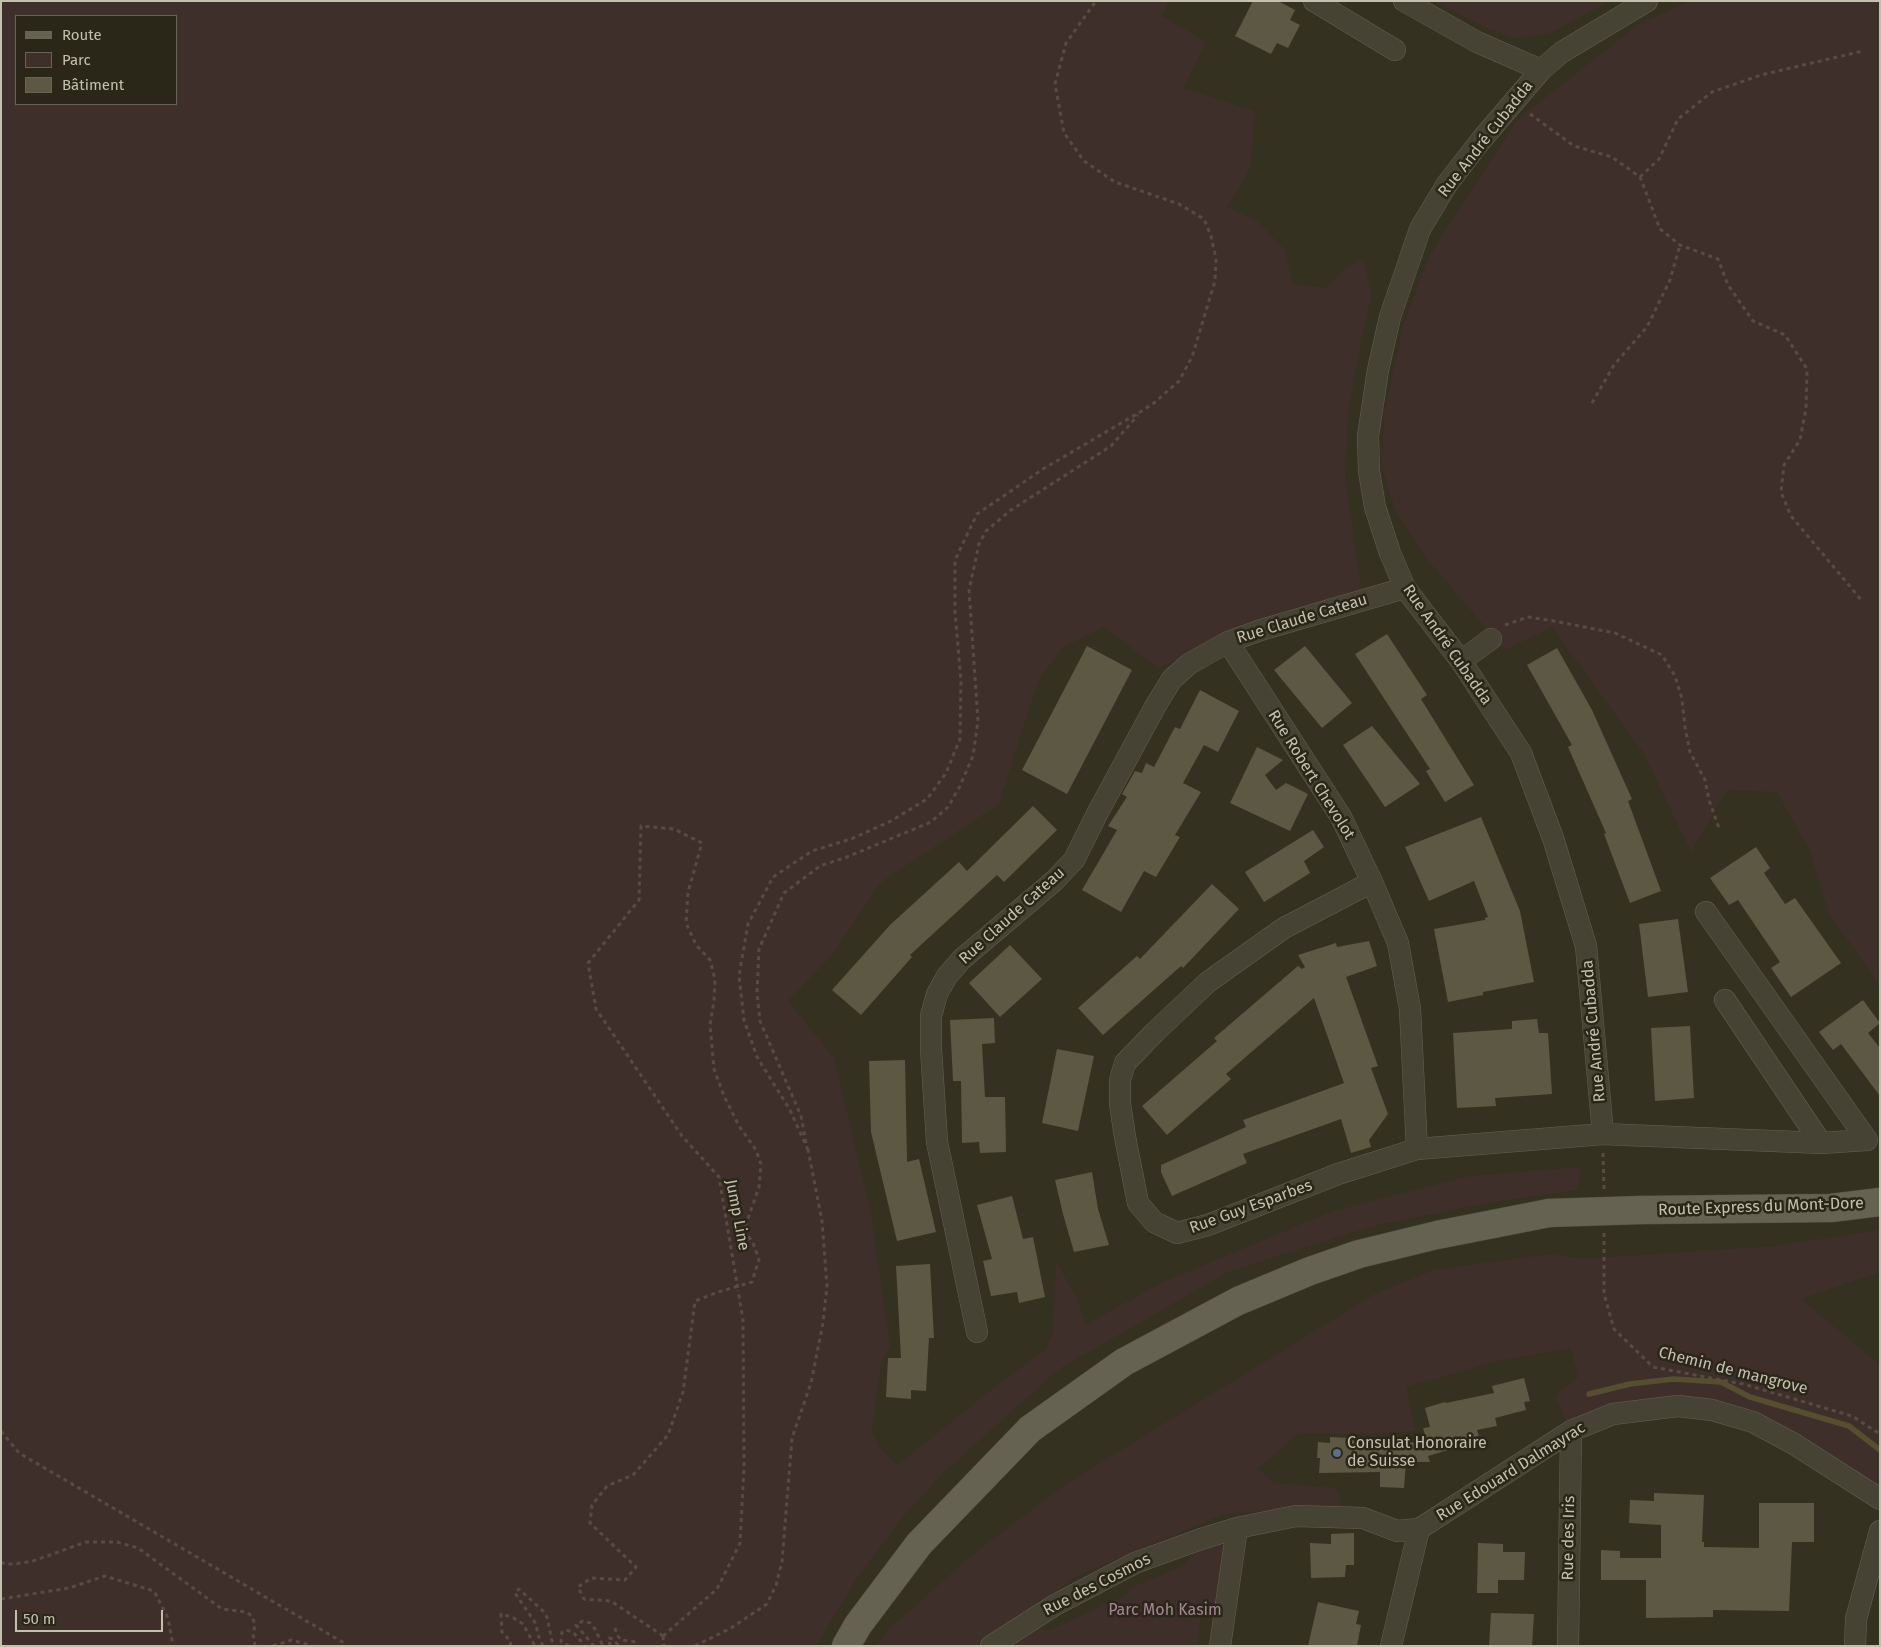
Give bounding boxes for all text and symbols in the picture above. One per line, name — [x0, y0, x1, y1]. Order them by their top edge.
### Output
legend — [15, 15, 178, 105]
text: Route — [62, 26, 102, 44]
text: Parc — [62, 51, 91, 69]
text: Bâtiment — [62, 76, 124, 94]
street label: Rue André Cubadda — [1435, 77, 1537, 201]
street label: Rue André Cubadda — [1398, 581, 1496, 709]
street label: Rue Claude Cateau — [1234, 590, 1370, 648]
street label: Rue Robert Chevolot — [1263, 707, 1359, 843]
street label: Rue Claude Cateau — [955, 864, 1069, 968]
street label: Rue André Cubadda — [1578, 959, 1610, 1103]
street label: Rue Guy Esparbes — [1187, 1176, 1315, 1238]
street label: Jump Line — [721, 1178, 753, 1252]
street label: Route Express du Mont-Dore — [1658, 1194, 1864, 1220]
street label: Chemin de mangrove — [1657, 1343, 1809, 1399]
street label: Rue Edouard Dalmayrac — [1433, 1418, 1589, 1526]
place label: Consulat Honoraire de Suisse — [1347, 1434, 1487, 1472]
marker: Consulat Honoraire de Suisse — [1331, 1447, 1343, 1459]
street label: Rue des Iris — [1559, 1495, 1579, 1581]
street label: Rue des Cosmos — [1040, 1550, 1154, 1620]
scale bar — [18, 1600, 165, 1632]
park label: Parc Moh Kasim — [1108, 1601, 1222, 1621]
text: 50 m — [23, 1610, 56, 1628]

